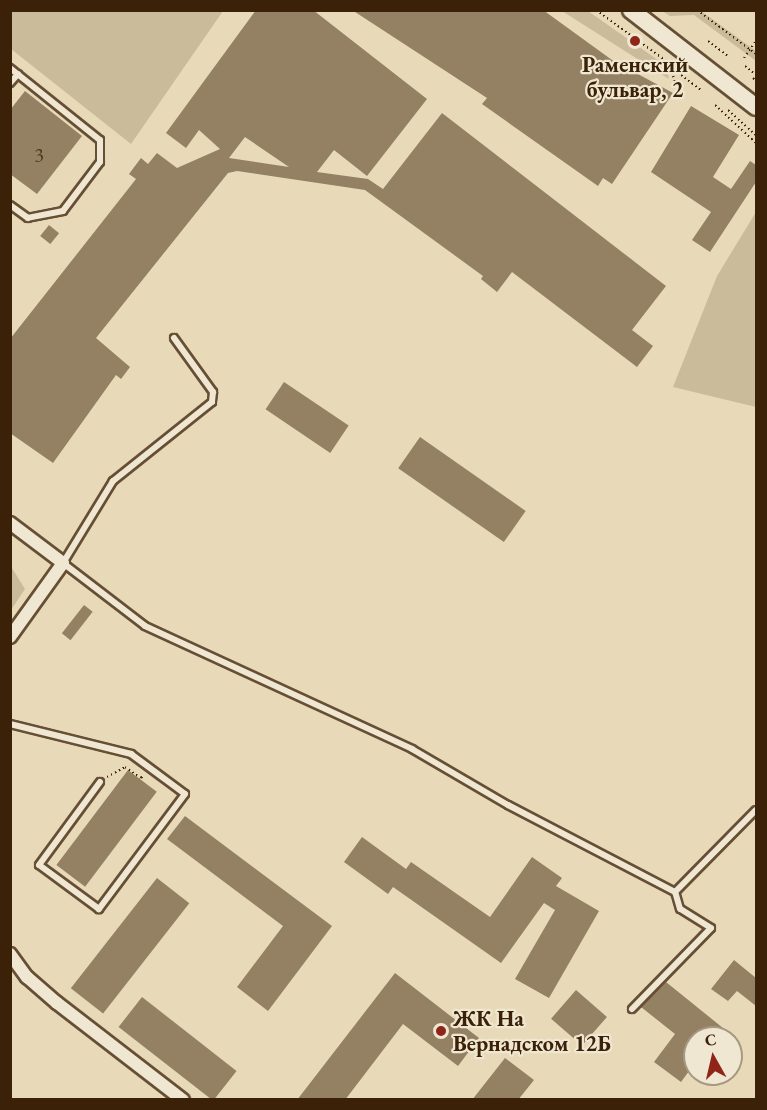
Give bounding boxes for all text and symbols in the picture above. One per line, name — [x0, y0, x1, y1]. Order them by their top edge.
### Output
marker: Раменский бульвар, 2 — [628, 34, 642, 48]
place label: Раменский бульвар, 2 — [582, 51, 688, 102]
house number: 3 — [34, 143, 44, 167]
place label: ЖК На Вернадском 12Б — [453, 1005, 611, 1056]
marker: ЖК На Вернадском 12Б — [434, 1024, 448, 1038]
north arrow — [683, 1026, 743, 1086]
text: С — [704, 1028, 718, 1051]

